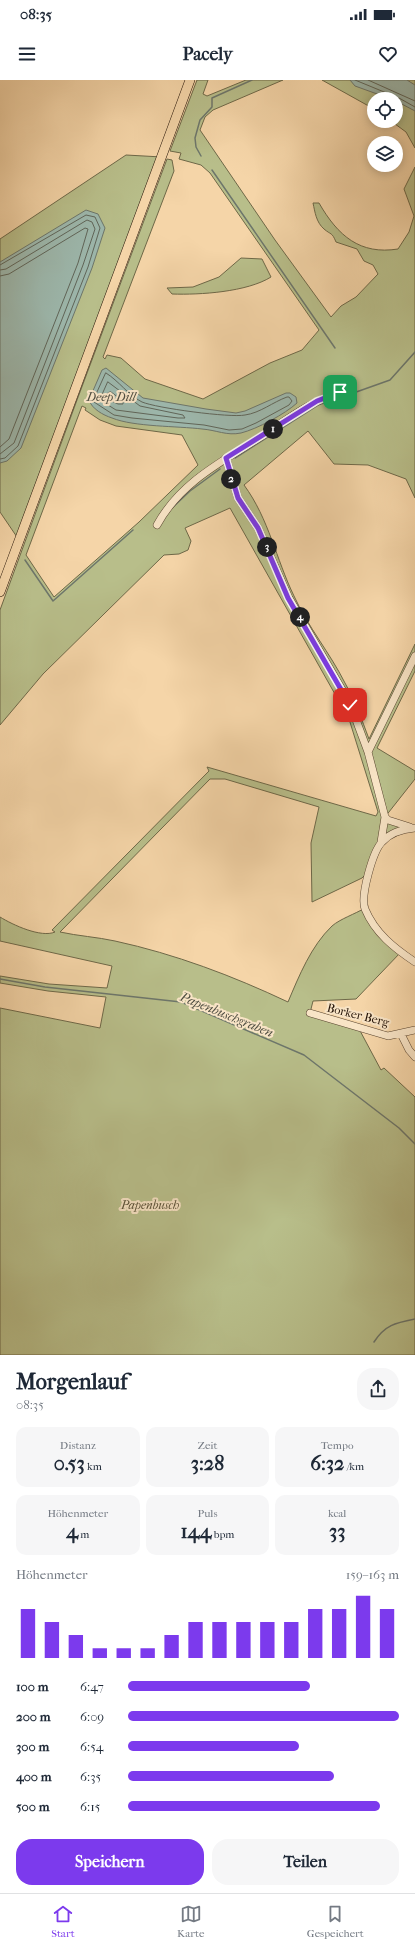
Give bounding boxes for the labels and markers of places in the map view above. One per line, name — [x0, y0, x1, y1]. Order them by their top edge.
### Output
pin — [323, 375, 357, 409]
pin: 1 — [263, 419, 283, 439]
pin: 2 — [221, 469, 241, 489]
pin: 3 — [257, 537, 277, 557]
pin: 4 — [290, 607, 310, 627]
pin — [333, 688, 367, 722]

